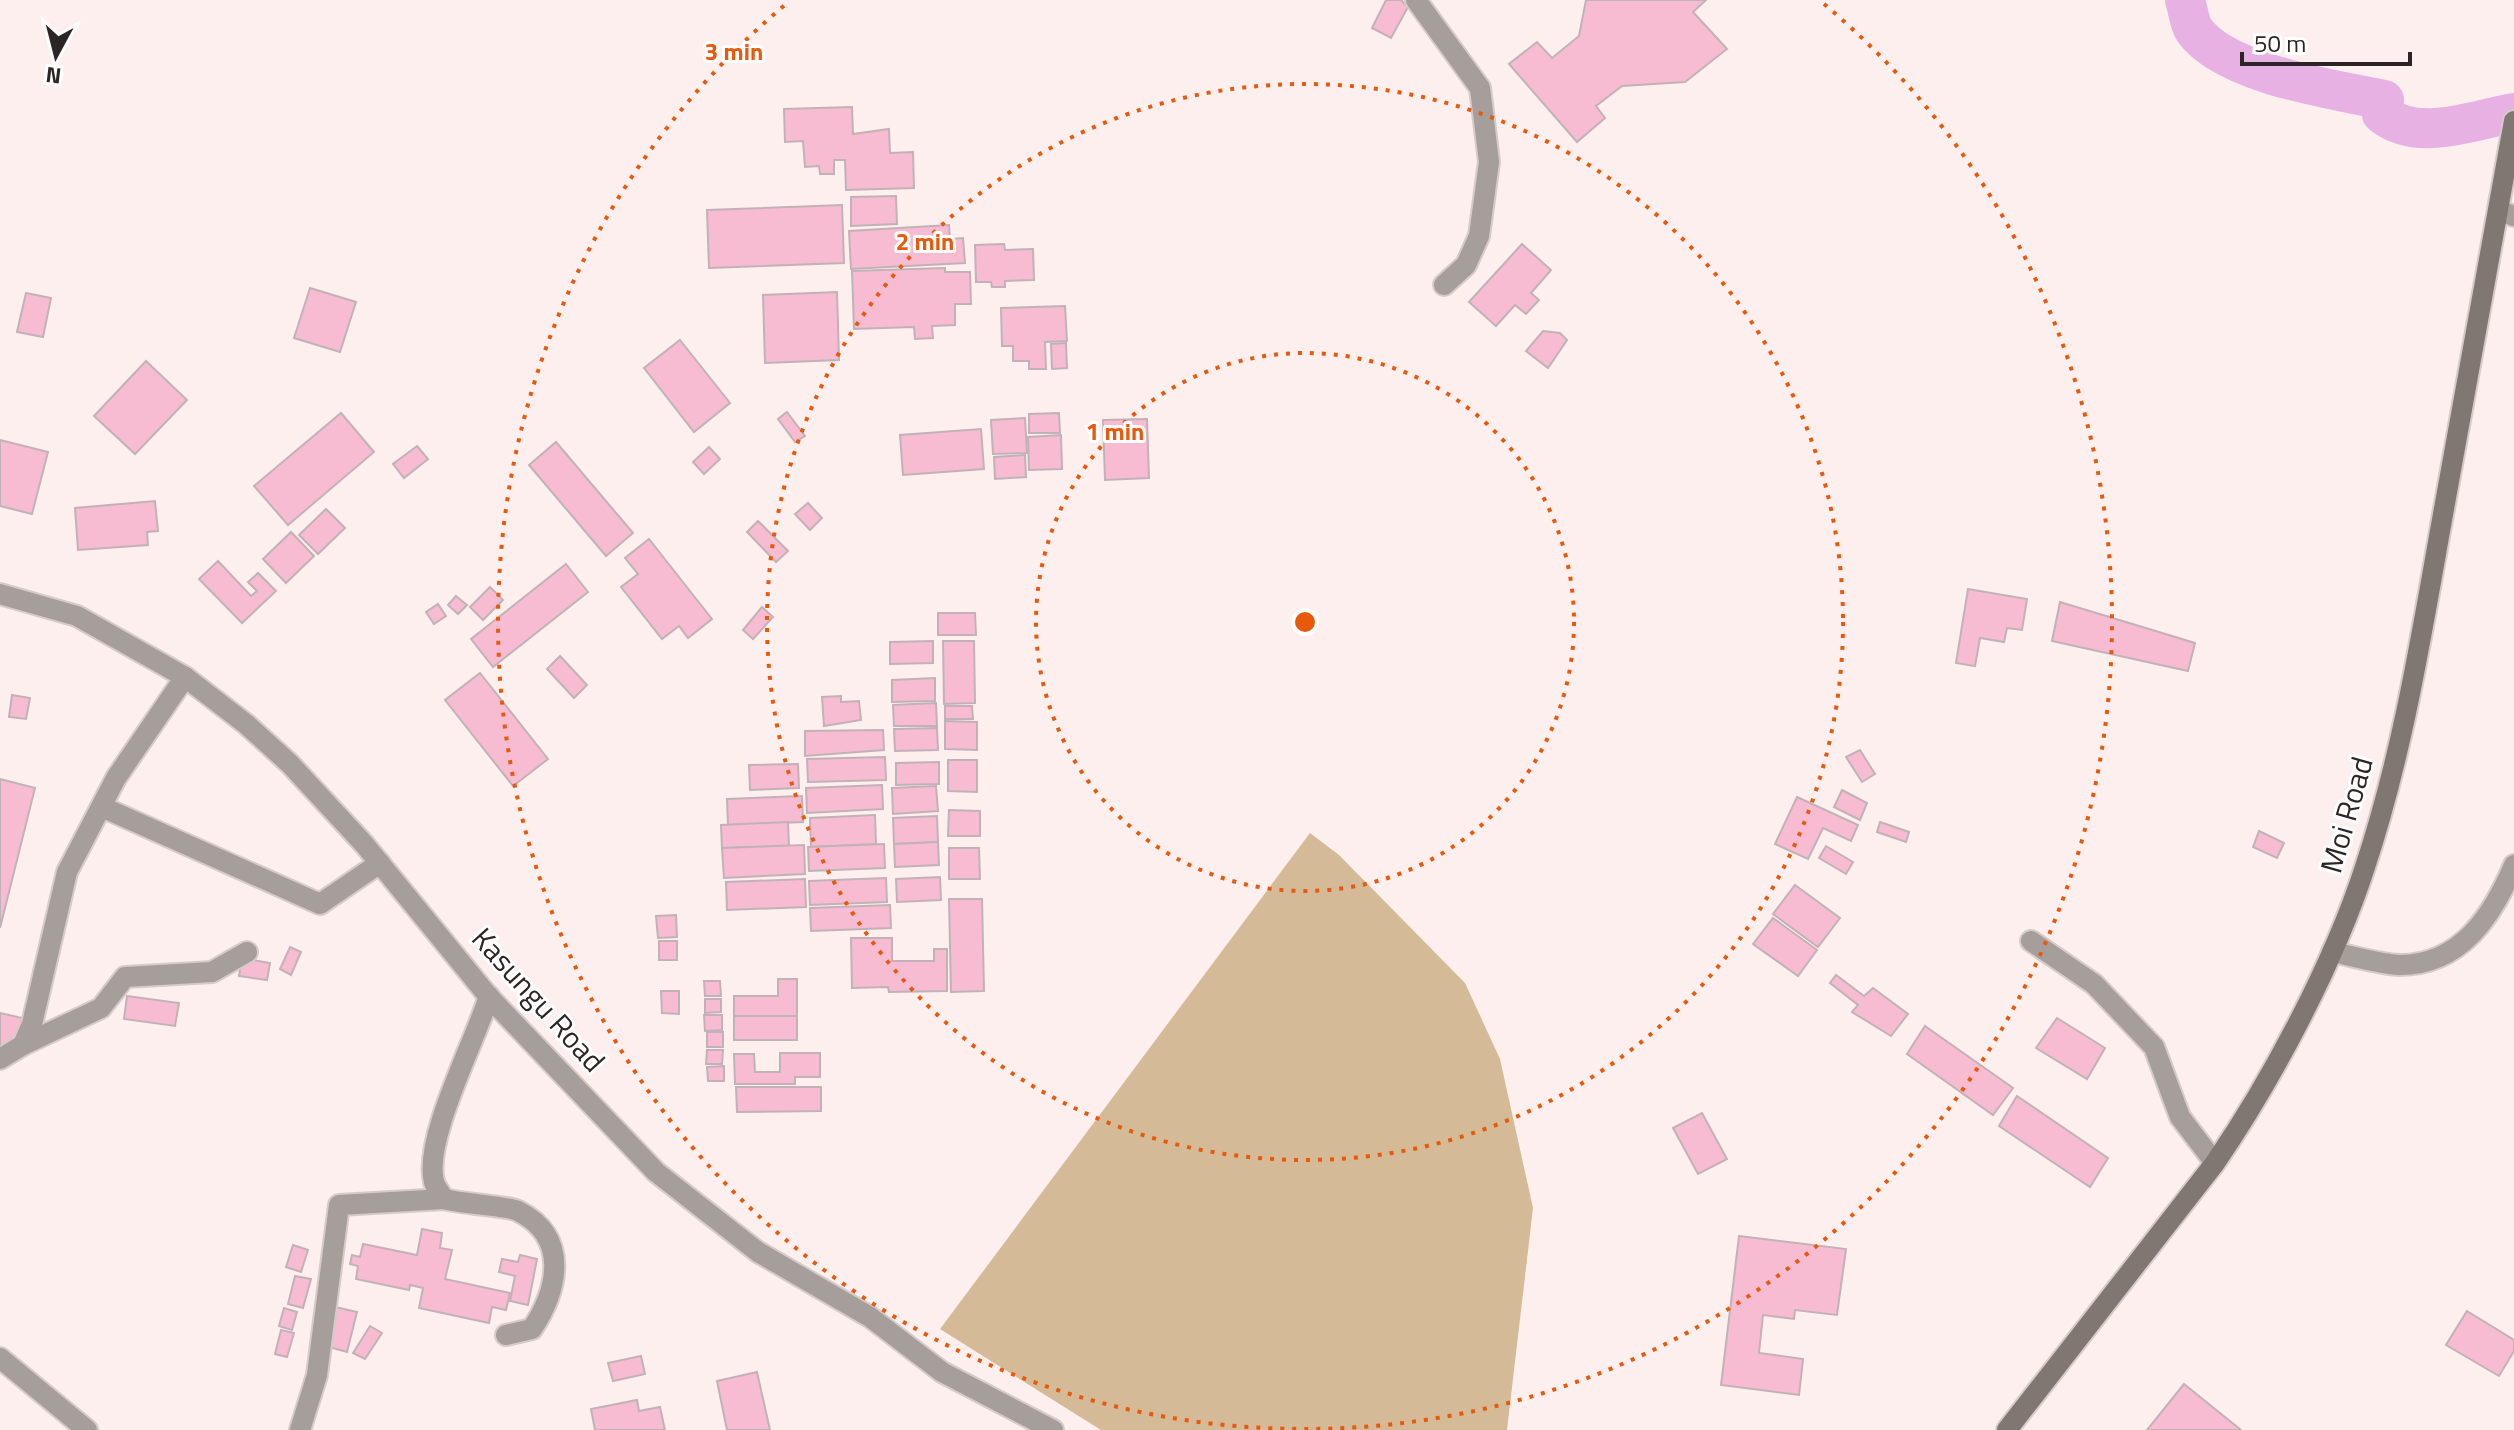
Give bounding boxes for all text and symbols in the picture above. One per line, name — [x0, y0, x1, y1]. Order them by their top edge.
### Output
north arrow — [16, 16, 96, 96]
scale bar — [2242, 16, 2410, 66]
text: 50 m — [2254, 25, 2306, 61]
text: 3 min — [705, 33, 763, 69]
text: N — [44, 58, 63, 94]
text: 2 min — [896, 223, 954, 259]
text: 1 min — [1086, 413, 1144, 449]
centre of rings — [1291, 608, 1319, 636]
street label: Moi Road — [2308, 751, 2385, 878]
street label: Kasungu Road — [461, 917, 616, 1082]

